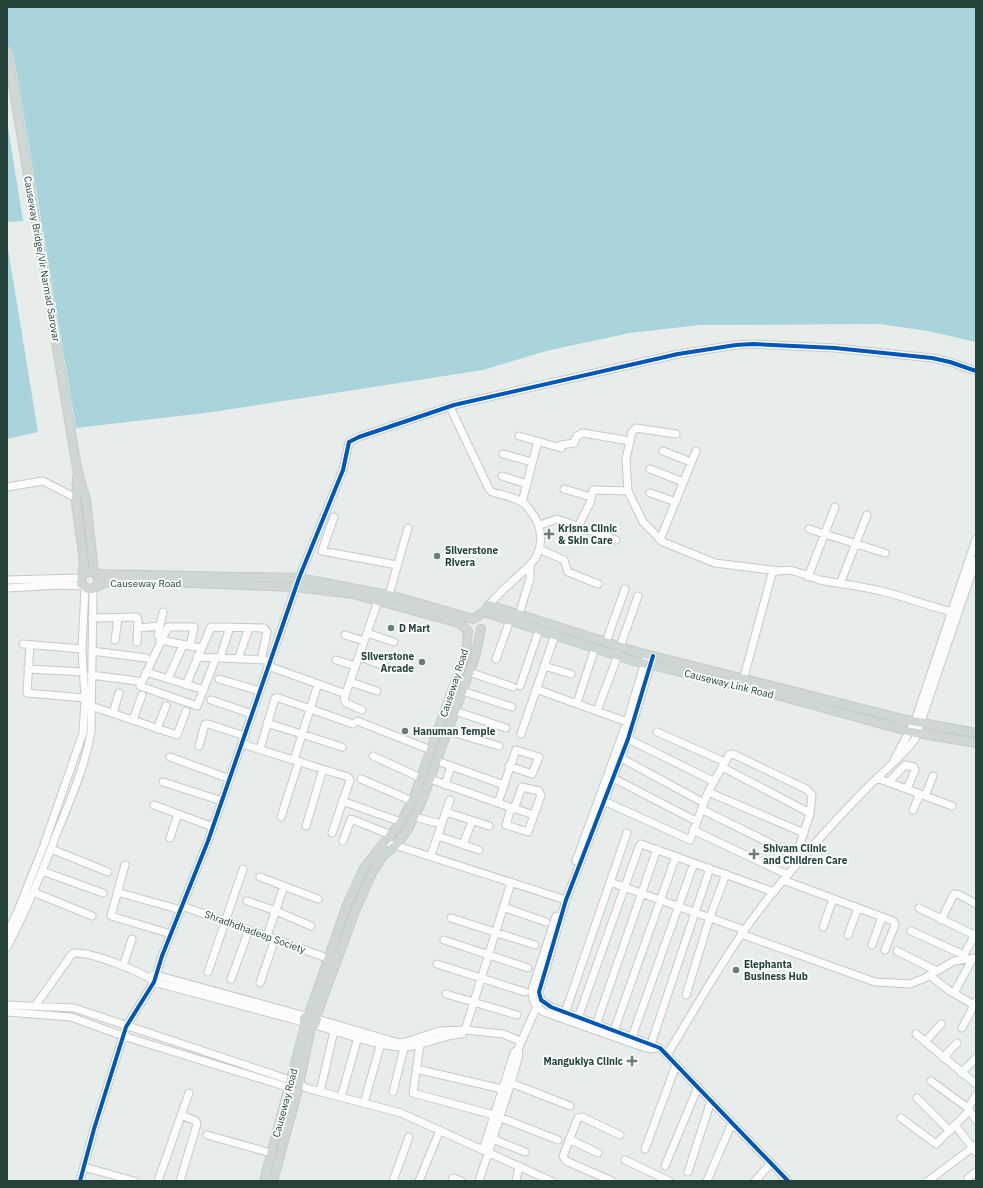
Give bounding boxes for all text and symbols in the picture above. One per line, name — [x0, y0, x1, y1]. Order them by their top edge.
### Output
street label: Causeway Bridge/Vir Narmad Sarovar — [21, 175, 63, 343]
place label: Krisna Clinic & Skin Care — [558, 522, 617, 547]
marker: Krisna Clinic & Skin Care — [543, 528, 555, 540]
place label: Silverstone Rivera — [445, 544, 498, 569]
marker: Silverstone Rivera — [432, 551, 442, 561]
street label: Causeway Road — [111, 577, 181, 590]
place label: D Mart — [399, 622, 430, 635]
marker: D Mart — [386, 623, 396, 633]
street label: Causeway Road — [437, 647, 471, 719]
place label: Silverstone Arcade — [361, 650, 414, 675]
marker: Silverstone Arcade — [417, 657, 427, 667]
street label: Causeway Link Road — [683, 667, 775, 701]
place label: Hanuman Temple — [413, 725, 496, 738]
marker: Hanuman Temple — [400, 726, 410, 736]
place label: Shivam Clinic and Children Care — [763, 842, 848, 867]
marker: Shivam Clinic and Children Care — [748, 848, 760, 860]
street label: Shradhdhadeep Society — [203, 908, 307, 956]
place label: Elephanta Business Hub — [744, 958, 808, 983]
marker: Elephanta Business Hub — [731, 965, 741, 975]
place label: Mangukiya Clinic — [543, 1055, 623, 1068]
marker: Mangukiya Clinic — [626, 1055, 638, 1067]
street label: Causeway Road — [270, 1067, 300, 1139]

